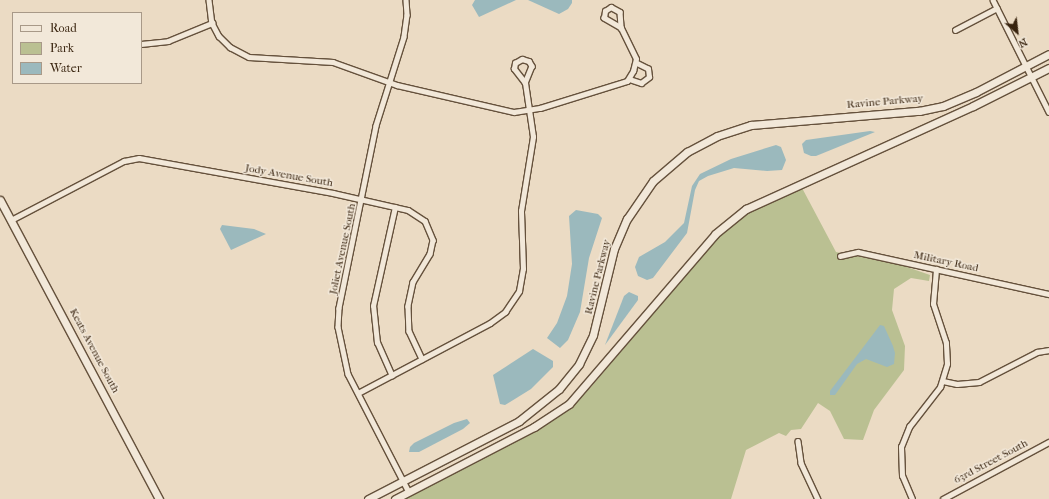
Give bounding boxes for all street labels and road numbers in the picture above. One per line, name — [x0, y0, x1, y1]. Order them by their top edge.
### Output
street label: Ravine Parkway — [846, 92, 924, 112]
street label: Jody Avenue South — [244, 162, 334, 190]
street label: Joliet Avenue South — [327, 202, 359, 296]
street label: Ravine Parkway — [582, 238, 614, 316]
street label: Military Road — [912, 249, 980, 275]
street label: Keats Avenue South — [66, 306, 122, 396]
street label: 63rd Street South — [952, 437, 1030, 487]

